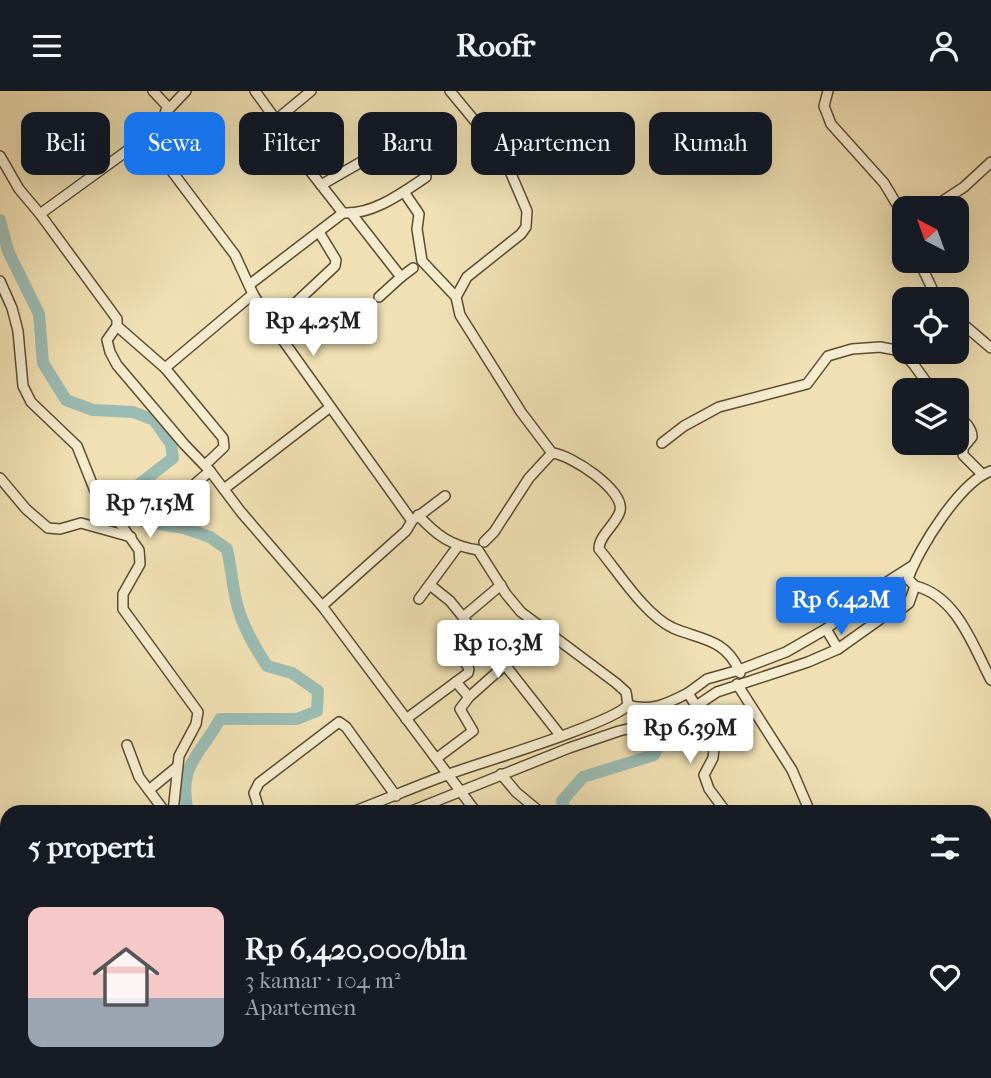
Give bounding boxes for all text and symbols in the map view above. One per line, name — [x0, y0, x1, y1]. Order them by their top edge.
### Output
icon: menu — [28, 27, 66, 65]
text: Roofr — [456, 27, 535, 64]
icon: person — [925, 27, 963, 65]
chip: Beli — [21, 112, 110, 175]
chip: Sewa — [124, 112, 225, 175]
chip: Filter — [239, 112, 344, 175]
chip: Baru — [358, 112, 457, 175]
chip: Apartemen — [471, 112, 635, 175]
chip: Rumah — [649, 112, 772, 175]
north arrow — [892, 196, 970, 273]
map controls — [892, 196, 969, 455]
button: locate — [892, 287, 969, 364]
pin: Rp 4.25M — [241, 299, 385, 358]
text: Rp 4.25M — [265, 307, 361, 334]
button: layers — [892, 378, 969, 455]
pin: Rp 7.15M — [78, 481, 222, 540]
text: Rp 7.15M — [106, 489, 194, 516]
pin: Rp 6.42M — [769, 577, 913, 637]
text: Rp 6.42M — [792, 586, 890, 613]
pin: Rp 10.3M — [426, 621, 570, 680]
text: Rp 10.3M — [453, 629, 543, 656]
pin: Rp 6.39M — [618, 705, 762, 765]
text: Rp 6.39M — [643, 714, 737, 741]
icon: filters — [926, 828, 964, 866]
text: 5 properti — [28, 830, 155, 865]
text: Rp 6,420,000/bln — [245, 932, 467, 967]
icon: home — [84, 935, 168, 1019]
icon: heart — [926, 958, 964, 996]
text: 3 kamar · 104 m² — [245, 967, 400, 994]
text: Apartemen — [245, 994, 356, 1021]

